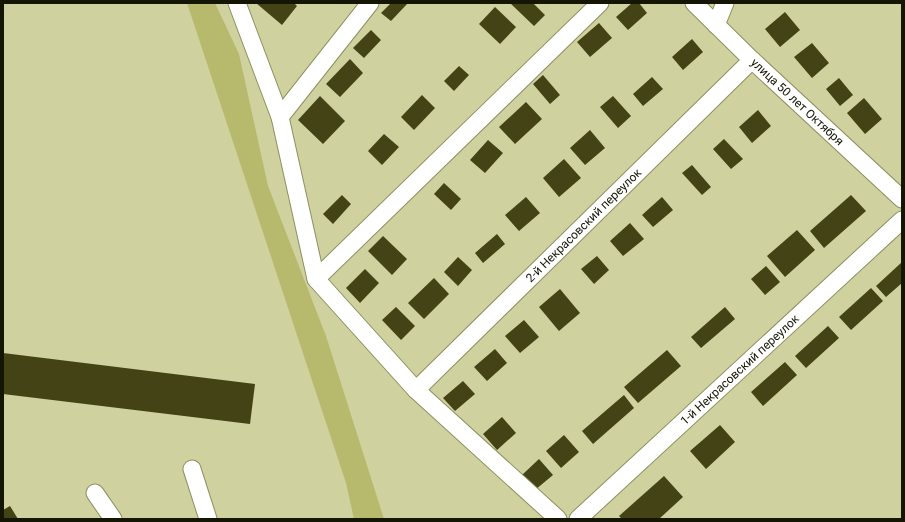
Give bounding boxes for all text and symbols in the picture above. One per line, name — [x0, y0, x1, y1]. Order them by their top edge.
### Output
street label: улица 50 лет Октября — [748, 56, 847, 148]
street label: 2-й Некрасовский переулок — [523, 165, 645, 285]
street label: 1-й Некрасовский переулок — [677, 311, 802, 428]

